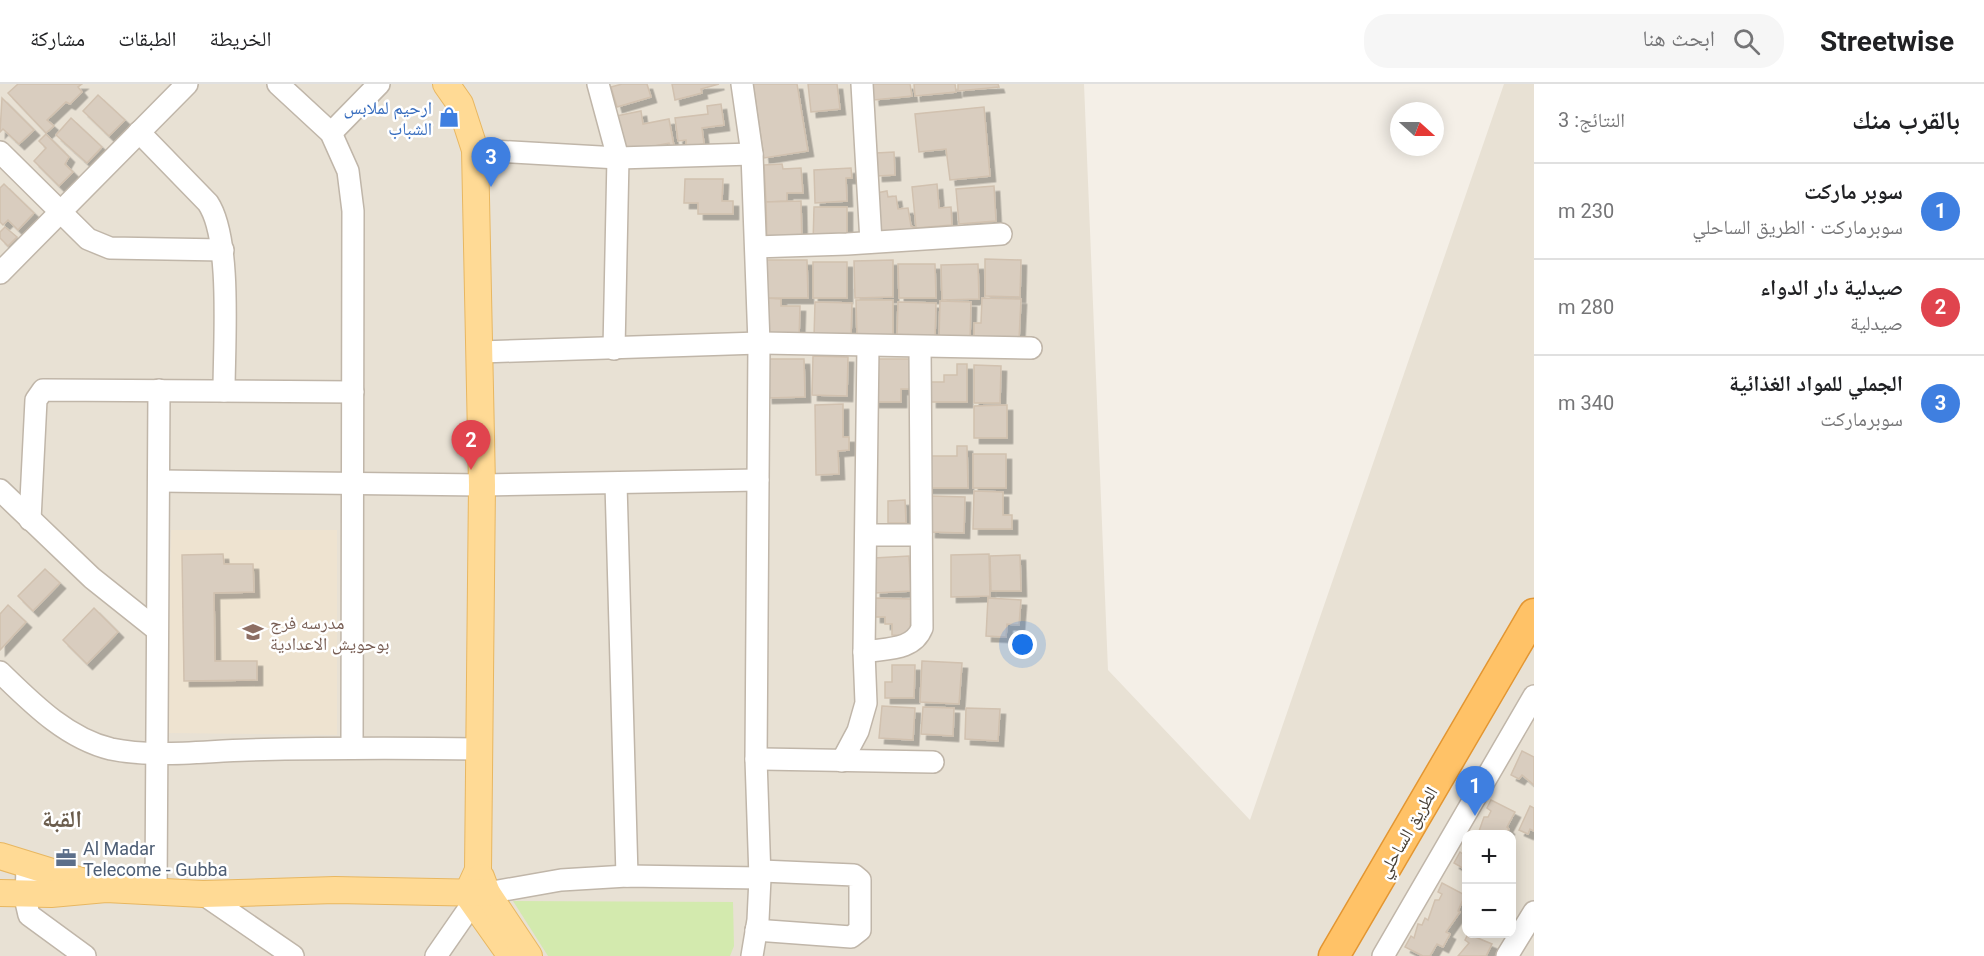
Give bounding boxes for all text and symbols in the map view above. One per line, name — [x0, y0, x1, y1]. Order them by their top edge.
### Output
search box — [1364, 14, 1784, 68]
icon: search — [1730, 25, 1763, 58]
text: Streetwise — [1820, 25, 1954, 58]
text: ابحث هنا — [1643, 26, 1715, 51]
text: مشاركة — [30, 27, 85, 51]
text: الطبقات — [118, 27, 177, 51]
text: الخريطة — [210, 27, 271, 51]
place label: ارحيم لملابس الشباب — [343, 97, 432, 139]
north arrow — [1390, 102, 1444, 156]
shop icon: ارحيم لملابس الشباب — [437, 105, 461, 129]
text: بالقرب منك — [1852, 105, 1960, 135]
text: النتائج: 3 — [1558, 108, 1625, 132]
pin: 3 — [472, 138, 510, 187]
text: سوبر ماركت — [1804, 179, 1903, 204]
text: 230 m — [1558, 199, 1614, 223]
text: 1 — [1935, 199, 1946, 223]
text: سوبرماركت · الطريق الساحلي — [1692, 215, 1903, 239]
text: صيدلية دار الدواء — [1760, 275, 1903, 300]
text: 280 m — [1558, 295, 1614, 319]
text: 2 — [1935, 295, 1946, 319]
text: صيدلية — [1850, 311, 1903, 335]
text: الجملي للمواد الغذائية — [1729, 371, 1903, 396]
text: 340 m — [1558, 391, 1614, 415]
text: 3 — [1935, 391, 1946, 415]
text: سوبرماركت — [1820, 407, 1903, 431]
pin: 2 — [452, 420, 490, 470]
place label: مدرسه فرج بوحويش الاعدادية — [270, 612, 390, 655]
school or university icon: مدرسه فرج بوحويش الاعدادية — [241, 620, 265, 644]
your location — [1008, 630, 1037, 659]
pin: 1 — [1456, 766, 1494, 816]
street label: الطريق الساحلي — [1372, 783, 1445, 884]
district label: القبة — [42, 805, 82, 833]
map controls — [1462, 830, 1516, 938]
button: + — [1462, 830, 1516, 884]
place label: Al Madar Telecome - Gubba — [83, 838, 227, 880]
office icon: Al Madar Telecome - Gubba — [54, 846, 78, 870]
button: − — [1462, 884, 1516, 938]

